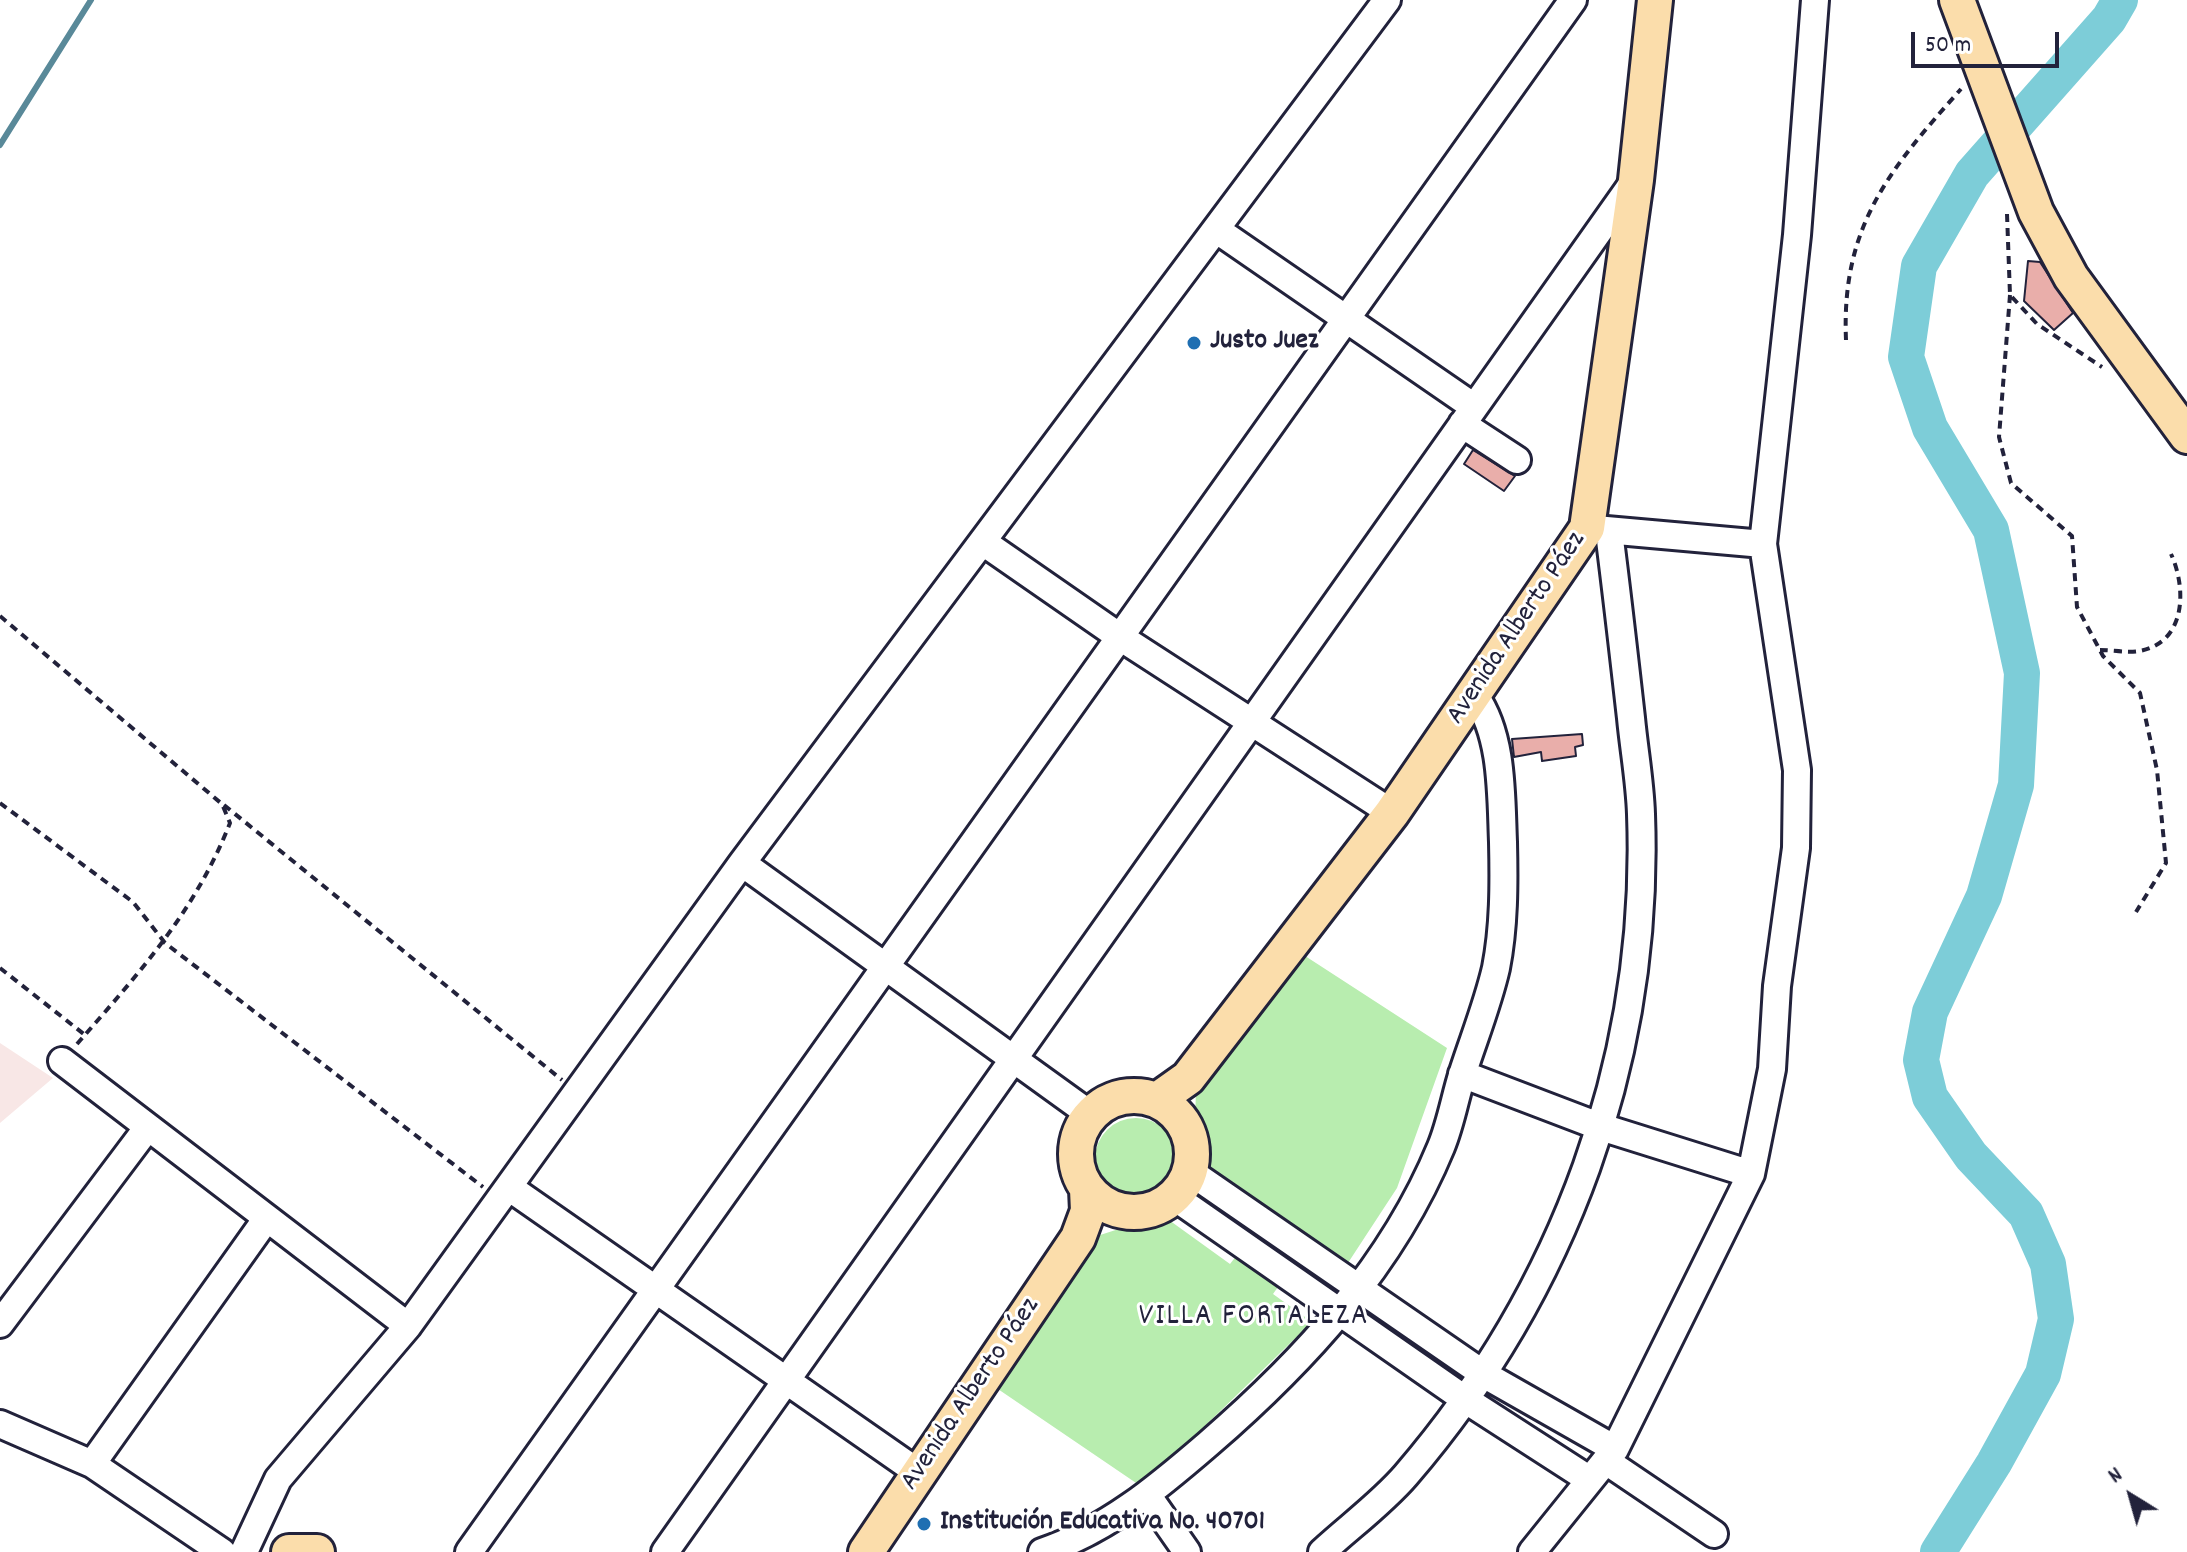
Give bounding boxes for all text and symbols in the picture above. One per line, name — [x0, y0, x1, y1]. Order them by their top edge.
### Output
scale bar — [1915, 16, 2063, 66]
text: 50 m — [1925, 29, 1971, 63]
place label: Justo Juez — [1210, 326, 1318, 360]
marker: Justo Juez — [1185, 334, 1203, 352]
street label: Avenida Alberto Páez — [1441, 526, 1595, 732]
street label: Avenida Alberto Páez — [895, 1292, 1049, 1498]
district label: VILLA FORTALEZA — [1139, 1301, 1369, 1337]
north arrow — [2091, 1456, 2171, 1536]
text: N — [2103, 1461, 2130, 1492]
place label: Institución Educativa No. 40701 — [940, 1507, 1265, 1541]
marker: Institución Educativa No. 40701 — [915, 1515, 933, 1533]

